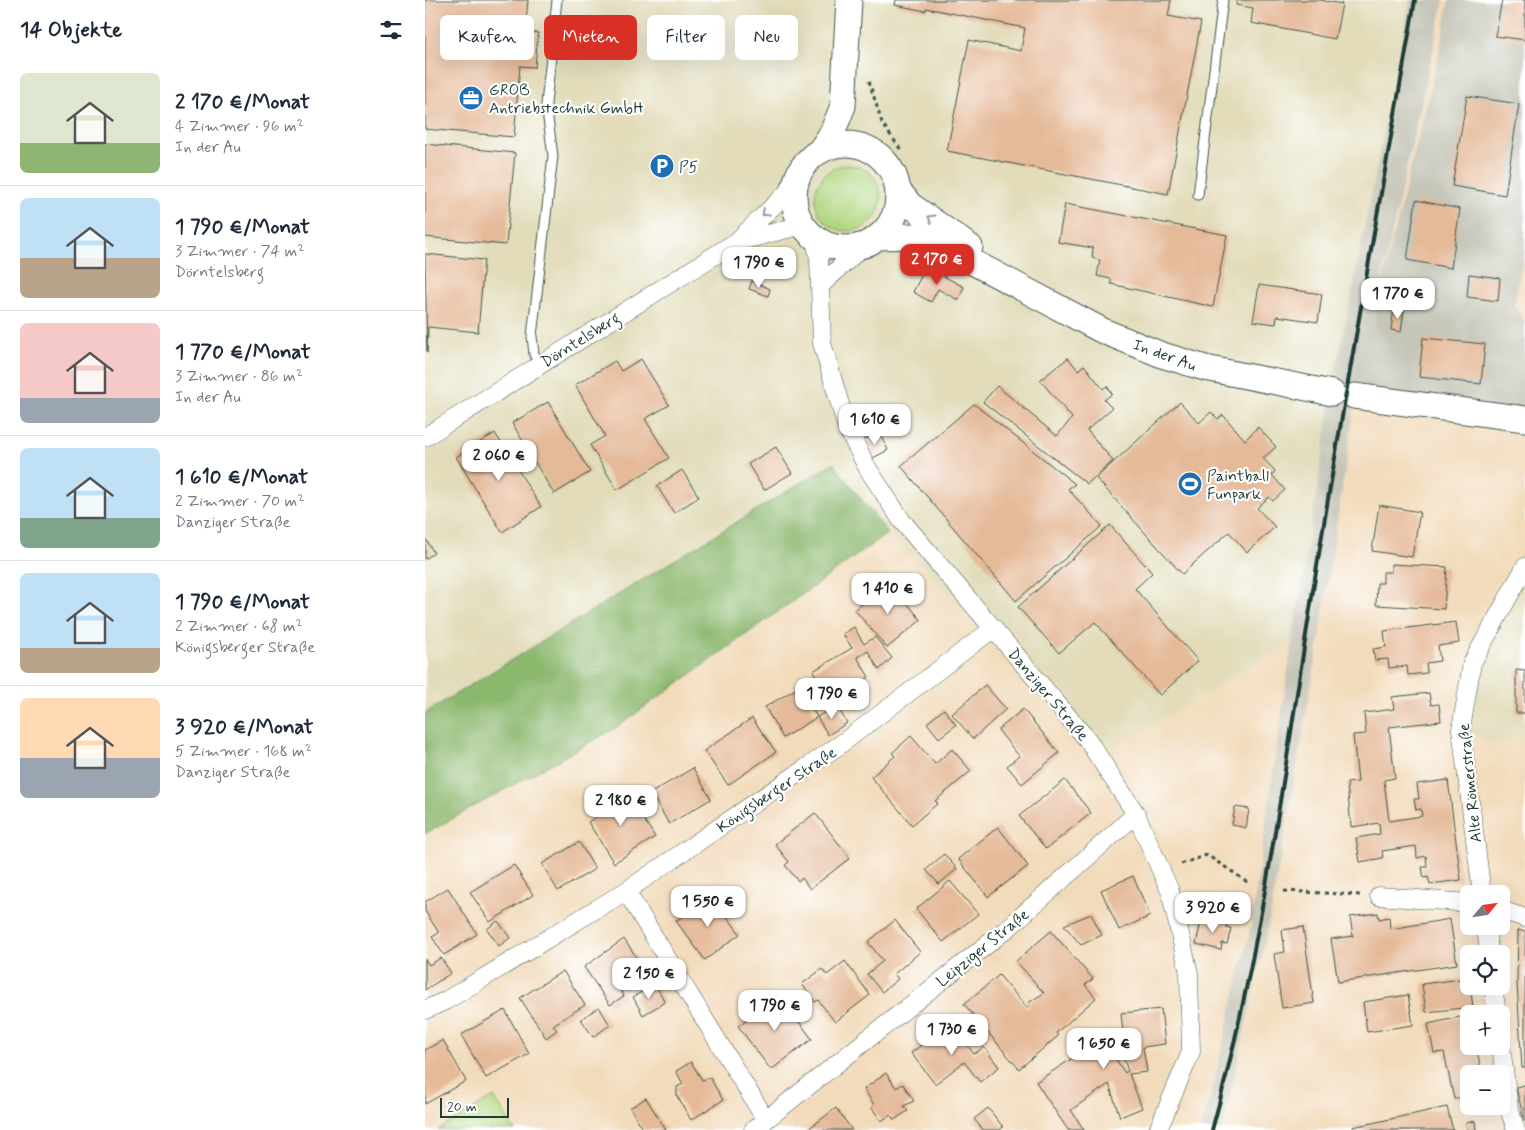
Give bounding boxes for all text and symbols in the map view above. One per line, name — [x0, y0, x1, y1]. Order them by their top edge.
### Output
chip: Kaufen — [440, 15, 534, 60]
chip: Mieten — [544, 15, 637, 60]
chip: Filter — [647, 15, 725, 60]
chip: Neu — [735, 15, 798, 60]
text: 14 Objekte — [20, 16, 122, 44]
icon: filters — [377, 16, 405, 44]
place label: GROB Antriebstechnik GmbH — [489, 80, 644, 119]
office icon: GROB Antriebstechnik GmbH — [458, 85, 484, 111]
text: 2 170 €/Monat — [175, 88, 310, 116]
icon: home — [60, 93, 120, 153]
text: 4 Zimmer · 96 m² — [175, 116, 304, 137]
text: In der Au — [175, 137, 241, 158]
parking icon: P5 — [649, 153, 675, 179]
place label: P5 — [679, 157, 698, 178]
one-way arrow — [762, 207, 771, 216]
text: 1 790 €/Monat — [175, 213, 310, 241]
one-way arrow — [927, 215, 936, 225]
icon: home — [60, 218, 120, 278]
text: 3 Zimmer · 74 m² — [175, 241, 304, 262]
pin: 2 170 € — [891, 244, 983, 286]
pin: 1 790 € — [713, 246, 805, 289]
text: 2 170 € — [911, 249, 963, 270]
text: 1 790 € — [733, 252, 785, 273]
text: Dörntelsberg — [175, 262, 264, 283]
pin: 1 770 € — [1352, 278, 1444, 320]
text: 1 770 € — [1372, 283, 1424, 304]
street label: Dörntelsberg — [537, 308, 625, 374]
street label: In der Au — [1130, 334, 1199, 377]
text: 1 770 €/Monat — [175, 338, 311, 366]
icon: home — [60, 343, 120, 403]
text: 3 Zimmer · 86 m² — [175, 366, 303, 387]
text: In der Au — [175, 387, 241, 408]
pin: 1 610 € — [829, 404, 921, 446]
text: 1 610 € — [850, 409, 900, 430]
pin: 2 060 € — [453, 440, 545, 482]
text: 2 060 € — [473, 445, 525, 466]
text: 1 610 €/Monat — [175, 463, 308, 491]
place label: Paintball Funpark — [1207, 466, 1269, 505]
icon: home — [60, 468, 120, 528]
sports icon: Paintball Funpark — [1177, 471, 1203, 497]
text: 2 Zimmer · 70 m² — [175, 491, 304, 512]
text: Danziger Straße — [175, 512, 290, 533]
pin: 1 410 € — [842, 572, 934, 615]
text: 1 410 € — [862, 578, 914, 599]
text: 1 790 €/Monat — [175, 588, 310, 616]
icon: home — [60, 593, 120, 653]
text: 2 Zimmer · 68 m² — [175, 616, 303, 637]
text: Königsberger Straße — [175, 637, 315, 658]
street label: Danziger Straße — [1003, 644, 1093, 746]
pin: 1 790 € — [786, 678, 878, 720]
text: 1 790 € — [806, 683, 858, 704]
text: 3 920 €/Monat — [175, 713, 314, 741]
icon: home — [60, 718, 120, 778]
street label: Alte Römerstraße — [1454, 722, 1487, 843]
text: 5 Zimmer · 168 m² — [175, 741, 312, 762]
street label: Königsberger Straße — [713, 742, 841, 839]
text: Danziger Straße — [175, 762, 290, 783]
pin: 2 180 € — [575, 784, 667, 827]
text: 2 180 € — [595, 790, 647, 811]
north arrow — [1460, 885, 1510, 935]
map controls — [1460, 885, 1510, 1115]
pin: 1 550 € — [662, 886, 754, 928]
text: 1 550 € — [682, 891, 734, 912]
pin: 3 920 € — [1167, 892, 1259, 934]
text: 3 920 € — [1186, 897, 1240, 918]
street label: Leipziger Straße — [932, 904, 1034, 993]
button: locate — [1460, 945, 1510, 995]
pin: 2 150 € — [603, 958, 695, 1000]
text: 2 150 € — [623, 963, 675, 984]
pin: 1 790 € — [729, 990, 821, 1032]
text: 1 790 € — [749, 995, 801, 1016]
button: + — [1460, 1005, 1510, 1055]
pin: 1 730 € — [906, 1014, 998, 1056]
text: 1 730 € — [927, 1019, 977, 1040]
pin: 1 650 € — [1058, 1028, 1150, 1070]
text: 1 650 € — [1078, 1033, 1131, 1054]
button: − — [1460, 1065, 1510, 1115]
scale bar — [440, 1095, 509, 1118]
text: 20 m — [447, 1098, 477, 1116]

